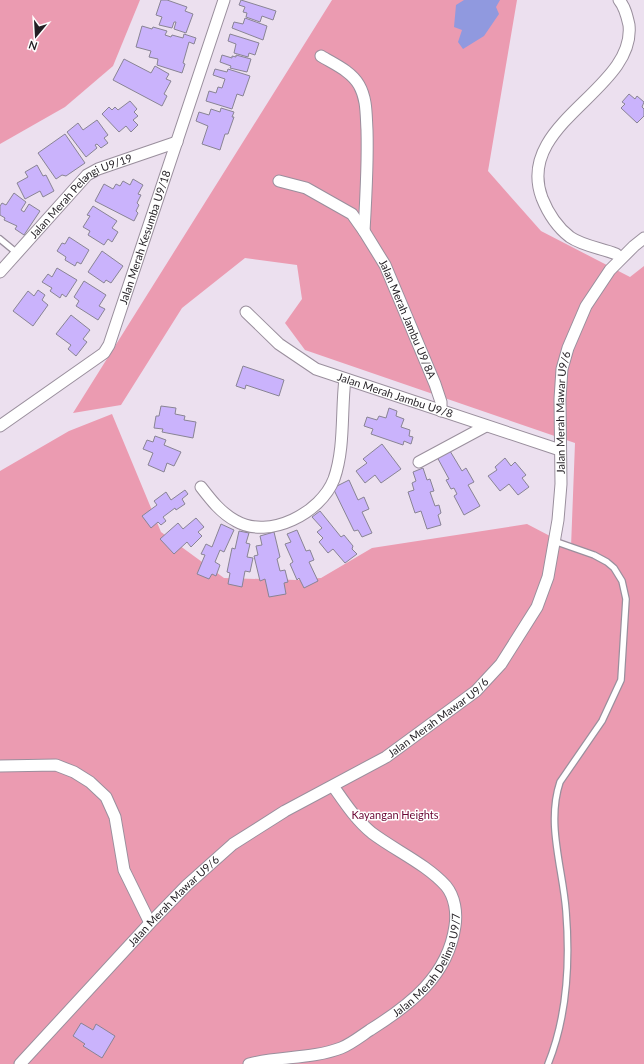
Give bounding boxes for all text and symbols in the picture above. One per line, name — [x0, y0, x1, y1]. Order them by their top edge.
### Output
north arrow — [16, 16, 56, 56]
text: N — [27, 38, 39, 53]
street label: Jalan Merah Pelangi U9/19 — [27, 151, 134, 241]
street label: Jalan Merah Kesumba U9/18 — [116, 168, 173, 306]
street label: Jalan Merah Jambu U9/8A — [377, 257, 439, 381]
street label: Jalan Merah Mawar U9/6 — [553, 350, 573, 474]
street label: Jalan Merah Jambu U9/8 — [336, 370, 455, 420]
street label: Jalan Merah Mawar U9/6 — [385, 675, 491, 760]
park label: Kayangan Heights — [351, 808, 439, 821]
street label: Jalan Merah Mawar U9/6 — [125, 853, 221, 949]
street label: Jalan Merah Delima U9/7 — [390, 913, 462, 1019]

